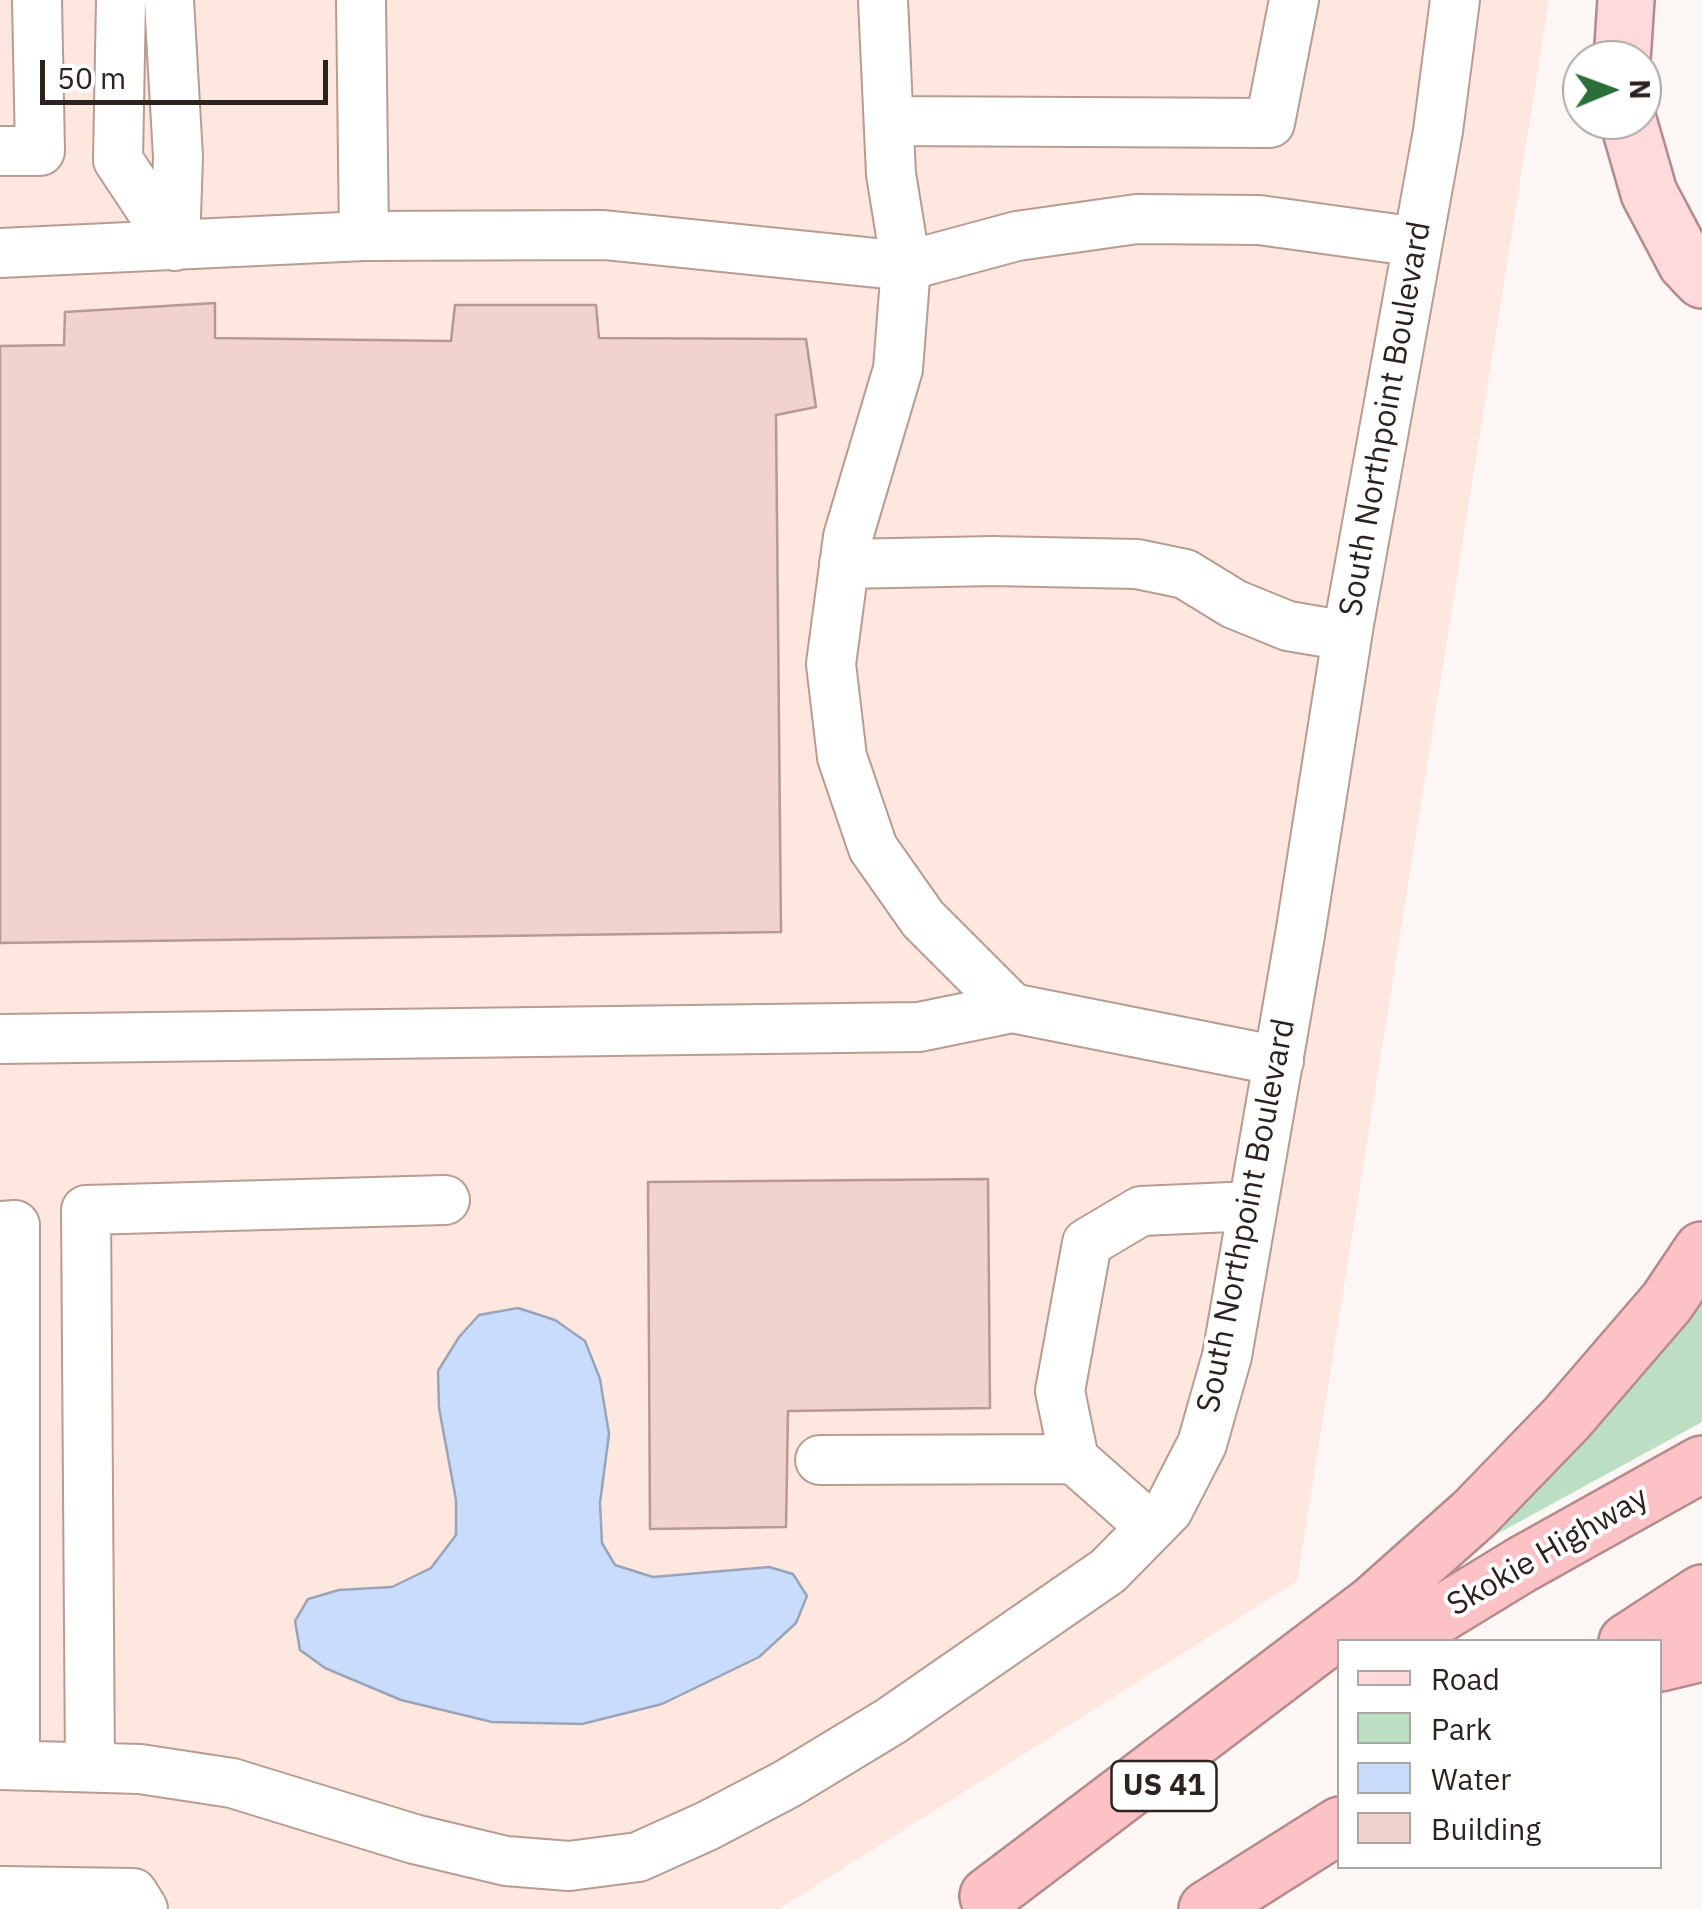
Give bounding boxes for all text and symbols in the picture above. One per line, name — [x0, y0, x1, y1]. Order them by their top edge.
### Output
scale bar — [45, 40, 332, 102]
north arrow — [1562, 40, 1662, 140]
text: 50 m — [57, 58, 126, 97]
text: N — [1622, 79, 1659, 100]
street label: South Northpoint Boulevard — [1332, 218, 1440, 620]
street label: South Northpoint Boulevard — [1190, 1016, 1304, 1416]
street label: Skokie Highway — [1441, 1479, 1655, 1625]
legend — [1337, 1639, 1662, 1869]
text: Road — [1431, 1659, 1500, 1698]
text: Park — [1431, 1709, 1492, 1748]
text: Water — [1431, 1759, 1511, 1798]
road number: US 41 — [1112, 1761, 1216, 1811]
text: Building — [1431, 1809, 1541, 1848]

